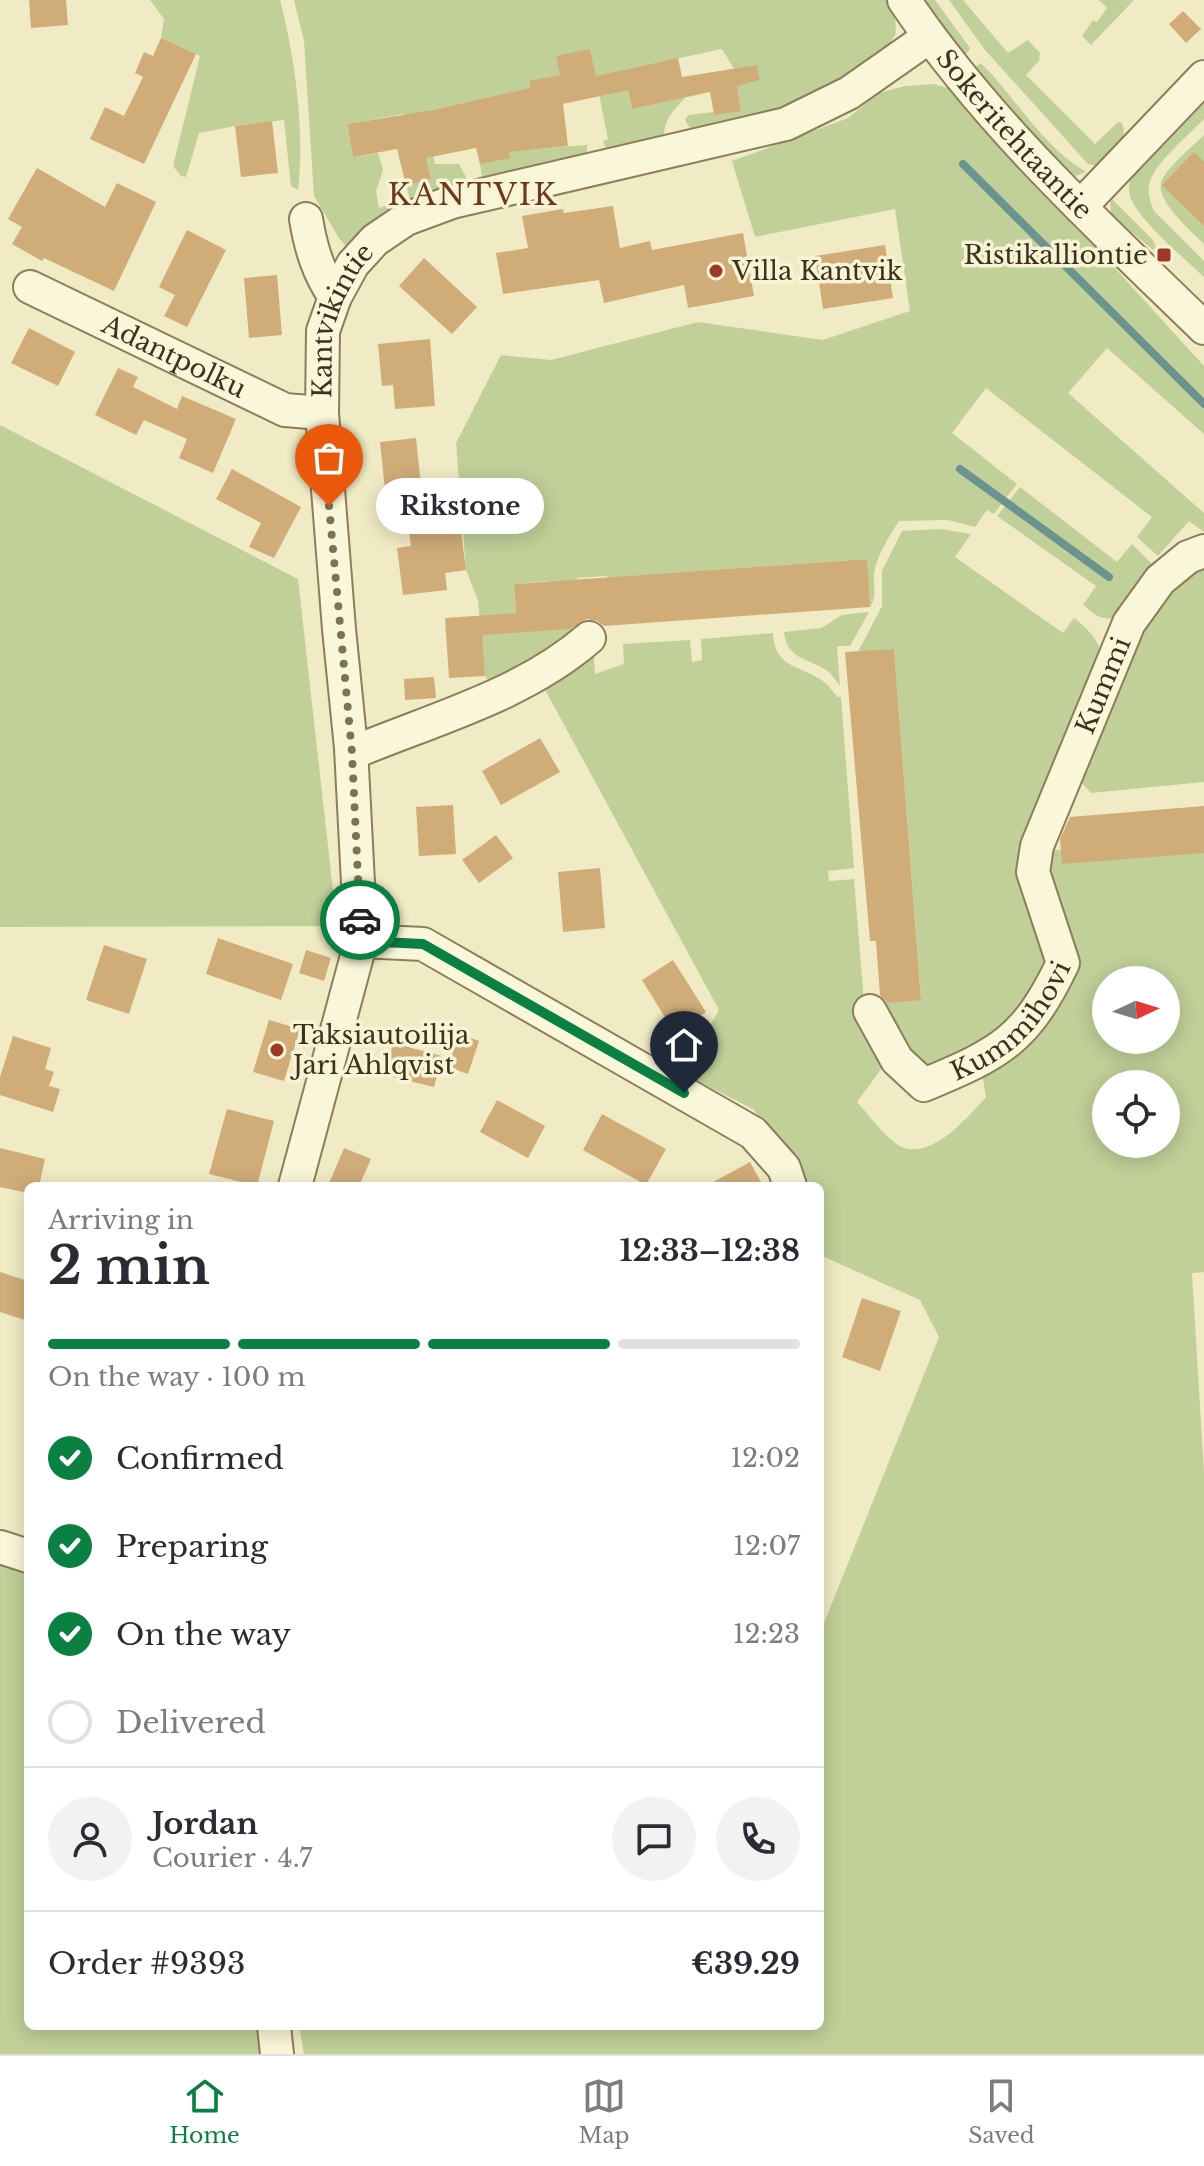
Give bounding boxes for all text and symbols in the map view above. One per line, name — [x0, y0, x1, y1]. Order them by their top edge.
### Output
street label: Sokeritehtaantie — [930, 43, 1099, 226]
district label: KANTVIK — [387, 176, 559, 213]
street label: Kantvikintie — [306, 236, 380, 398]
place label: Ristikalliontie — [963, 239, 1148, 271]
marker: Ristikalliontie — [1155, 246, 1173, 264]
place label: Villa Kantvik — [731, 255, 903, 287]
marker: Villa Kantvik — [707, 262, 725, 280]
street label: Adantpolku — [96, 308, 251, 405]
pin — [295, 424, 363, 506]
icon: bag — [307, 436, 351, 480]
callout: Rikstone — [377, 478, 545, 534]
text: Rikstone — [399, 490, 521, 522]
street label: Kummi — [1069, 632, 1138, 739]
courier — [320, 880, 400, 960]
icon: car — [338, 898, 382, 942]
street label: Kummihovi — [946, 956, 1078, 1088]
north arrow — [1092, 966, 1180, 1054]
map controls — [1092, 966, 1180, 1158]
pin — [650, 1011, 718, 1093]
place label: Taksiautoilija Jari Ahlqvist — [290, 1019, 470, 1081]
icon: home — [662, 1023, 706, 1067]
marker: Taksiautoilija Jari Ahlqvist — [268, 1041, 286, 1059]
button: locate — [1092, 1070, 1180, 1158]
text: Arriving in — [48, 1204, 194, 1236]
text: 12:33–12:38 — [619, 1232, 800, 1269]
text: 2 min — [48, 1234, 210, 1298]
text: On the way · 100 m — [48, 1361, 305, 1393]
icon: check — [48, 1436, 92, 1480]
text: Confirmed — [116, 1440, 284, 1477]
text: 12:02 — [730, 1442, 800, 1474]
icon: check — [48, 1524, 92, 1568]
text: Preparing — [116, 1528, 268, 1565]
text: 12:07 — [733, 1530, 800, 1562]
icon: check — [48, 1612, 92, 1656]
text: On the way — [116, 1616, 291, 1653]
text: 12:23 — [733, 1618, 800, 1650]
text: Delivered — [116, 1704, 266, 1741]
button: person — [48, 1797, 132, 1881]
button: chat — [612, 1797, 696, 1881]
button: phone — [716, 1797, 800, 1881]
text: Jordan — [152, 1805, 258, 1842]
text: Courier · 4.7 — [152, 1842, 312, 1874]
text: Order #9393 — [48, 1945, 246, 1982]
text: €39.29 — [691, 1945, 800, 1982]
tab: Home — [169, 2074, 240, 2149]
tab: Map — [578, 2074, 630, 2149]
tab: Saved — [968, 2074, 1035, 2149]

